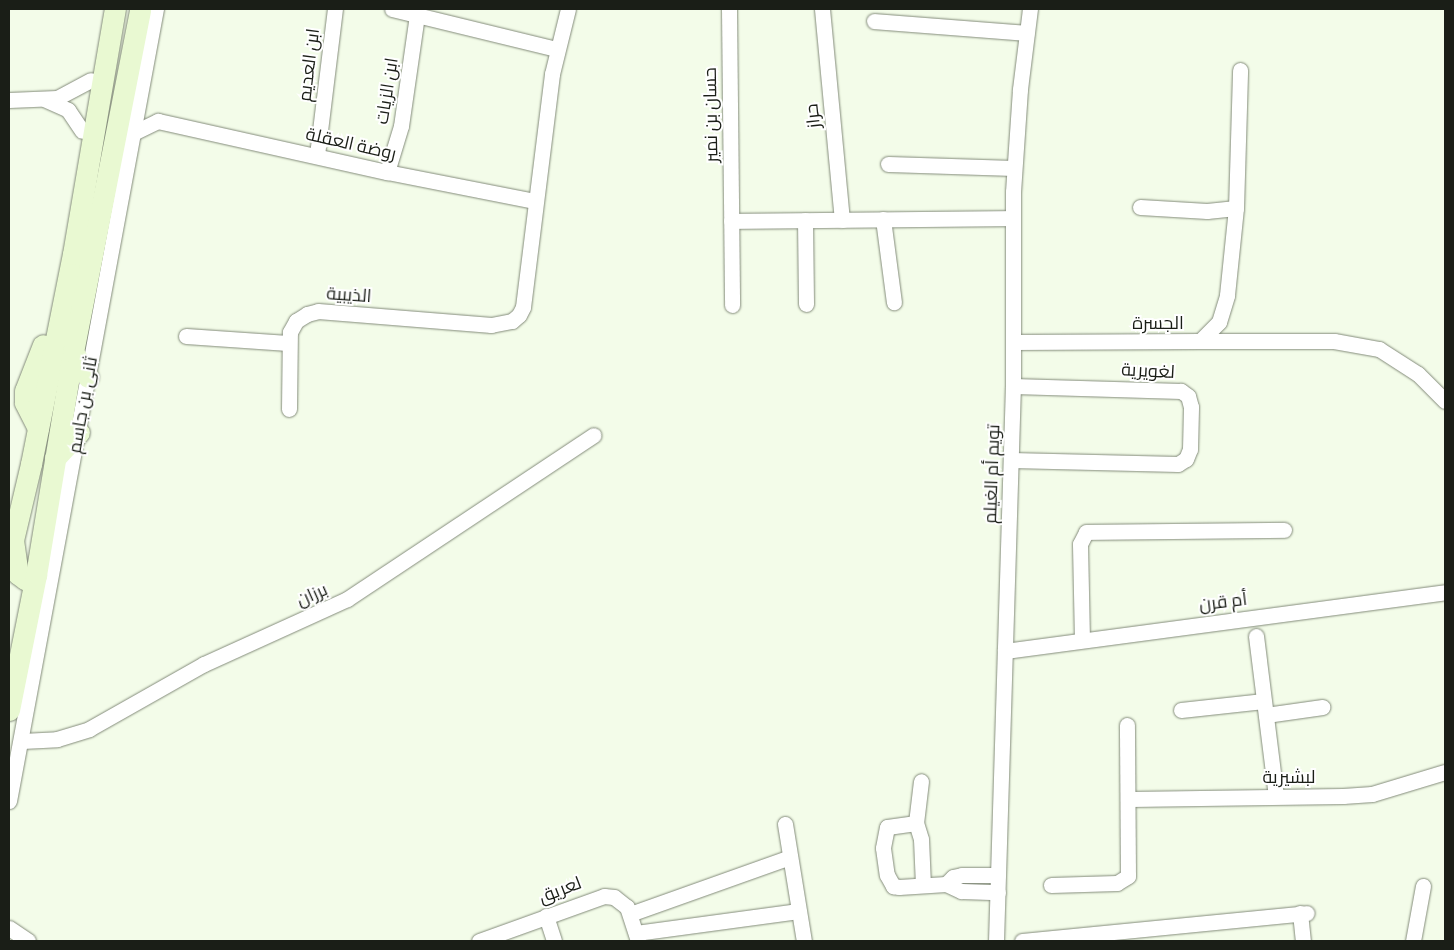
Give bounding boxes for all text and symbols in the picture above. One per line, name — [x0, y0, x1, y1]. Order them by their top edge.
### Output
street label: ابن العديم — [294, 27, 324, 103]
street label: ابن الزيات — [371, 56, 403, 126]
street label: حسان بن نمير — [699, 67, 723, 163]
street label: حراز — [801, 102, 825, 130]
street label: روضة العقلة — [304, 123, 398, 165]
street label: الذيبية — [326, 283, 372, 307]
street label: الجسرة — [1132, 312, 1184, 334]
street label: ثانى بن جاسم — [64, 355, 102, 455]
street label: لغويرية — [1121, 359, 1175, 383]
street label: تويم أم الغيلم — [979, 424, 1005, 524]
street label: برزان — [293, 579, 331, 611]
street label: أم قرن — [1198, 588, 1248, 616]
street label: لبشيرية — [1262, 766, 1316, 788]
street label: لعريق — [536, 872, 584, 908]

